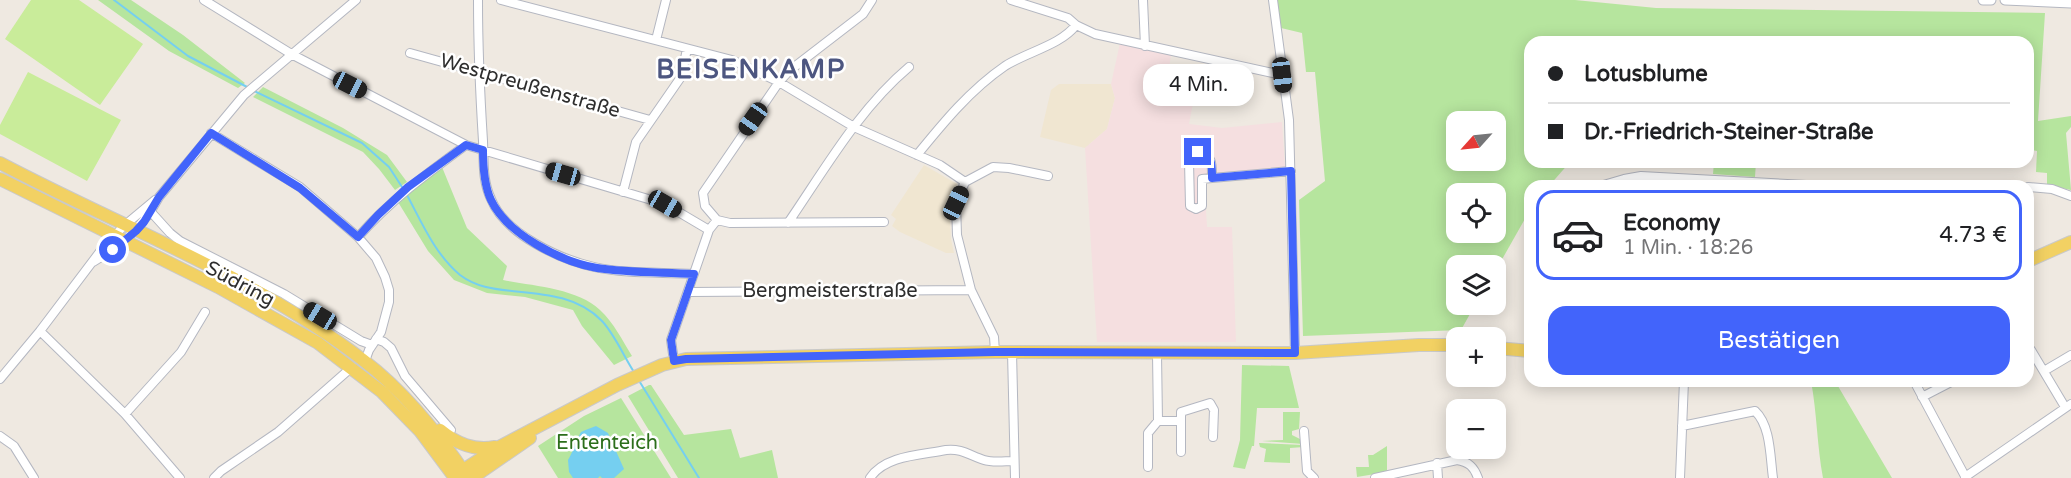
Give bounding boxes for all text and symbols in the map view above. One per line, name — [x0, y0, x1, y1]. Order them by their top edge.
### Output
street label: Westpreußenstraße — [437, 49, 623, 123]
district label: BEISENKAMP — [656, 54, 846, 85]
car — [1271, 56, 1293, 94]
text: Lotusblume — [1584, 61, 1708, 87]
callout: 4 Min. — [1142, 65, 1254, 107]
car — [330, 69, 370, 101]
text: 4 Min. — [1169, 73, 1228, 97]
car — [735, 99, 771, 139]
north arrow — [1446, 111, 1506, 171]
map controls — [1446, 111, 1506, 459]
text: Dr.-Friedrich-Steiner-Straße — [1584, 119, 1874, 145]
route end — [1184, 138, 1211, 165]
car — [543, 160, 583, 188]
car — [940, 183, 972, 223]
button: locate — [1446, 183, 1506, 243]
car — [645, 187, 685, 221]
icon: car — [1551, 208, 1605, 262]
text: Economy — [1623, 210, 1720, 236]
text: 4.73 € — [1939, 222, 2007, 248]
route start — [99, 236, 126, 263]
text: 1 Min. · 18:26 — [1623, 236, 1753, 260]
button: layers — [1446, 255, 1506, 315]
street label: Südring — [202, 256, 278, 312]
street label: Bergmeisterstraße — [742, 279, 918, 303]
car — [300, 299, 340, 333]
button: Bestätigen — [1548, 306, 2010, 375]
button: + — [1446, 327, 1506, 387]
button: − — [1446, 399, 1506, 459]
park label: Ententeich — [556, 431, 658, 455]

